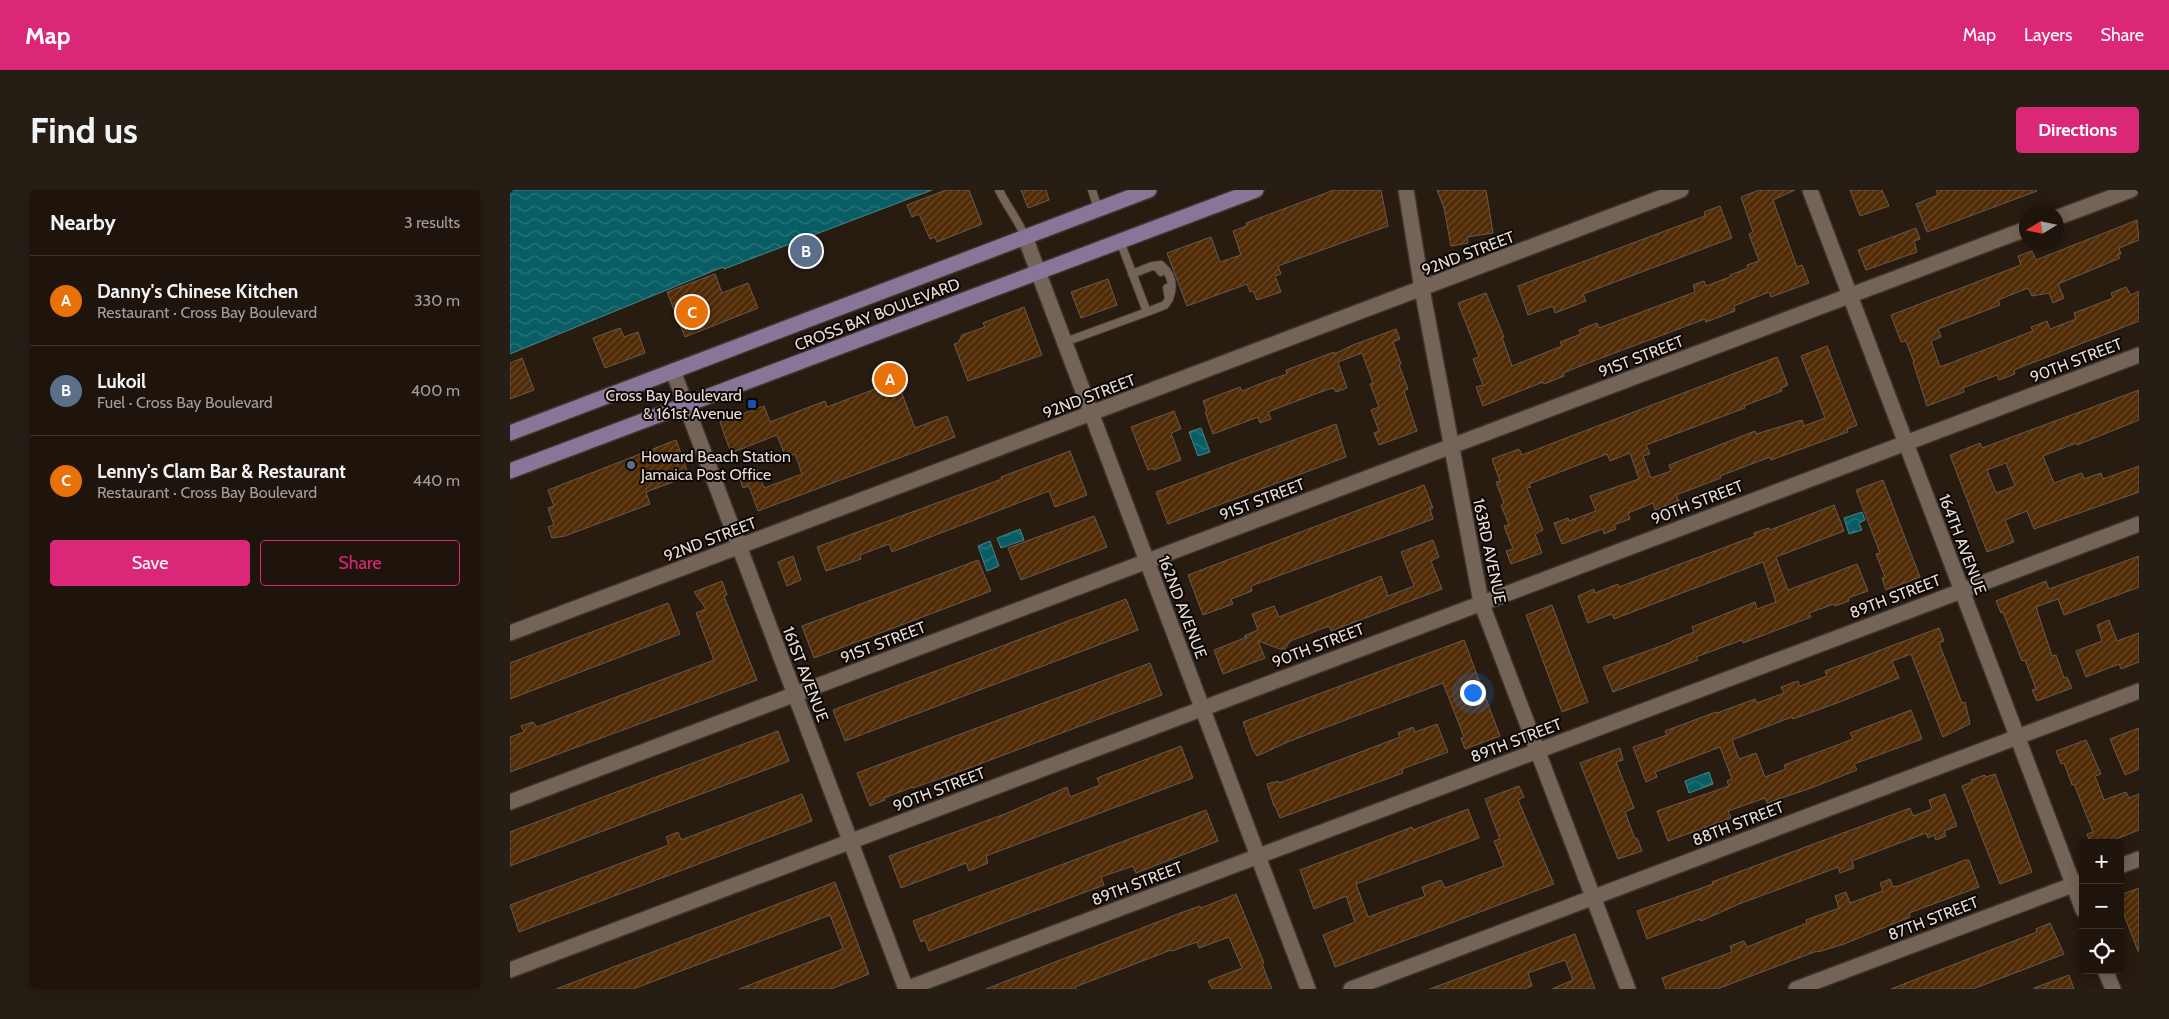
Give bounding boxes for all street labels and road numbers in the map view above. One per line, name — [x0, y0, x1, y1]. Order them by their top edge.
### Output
street label: 92ND STREET — [1419, 227, 1518, 280]
street label: CROSS BAY BOULEVARD — [792, 274, 963, 355]
street label: 91ST STREET — [1596, 331, 1687, 381]
street label: 90TH STREET — [2027, 334, 2125, 387]
street label: 92ND STREET — [1040, 370, 1139, 423]
street label: 91ST STREET — [1217, 474, 1308, 524]
street label: 90TH STREET — [1648, 476, 1746, 529]
street label: 164TH AVENUE — [1935, 491, 1990, 597]
street label: 163RD AVENUE — [1469, 497, 1510, 606]
street label: 92ND STREET — [661, 513, 760, 566]
street label: 162ND AVENUE — [1154, 553, 1211, 661]
street label: 89TH STREET — [1847, 570, 1944, 623]
street label: 91ST STREET — [838, 617, 929, 667]
street label: 90TH STREET — [1269, 619, 1367, 672]
street label: 161ST AVENUE — [779, 624, 832, 725]
street label: 89TH STREET — [1468, 714, 1565, 767]
street label: 90TH STREET — [890, 763, 988, 816]
street label: 88TH STREET — [1690, 797, 1787, 850]
street label: 89TH STREET — [1089, 857, 1186, 910]
street label: 87TH STREET — [1885, 892, 1981, 944]

